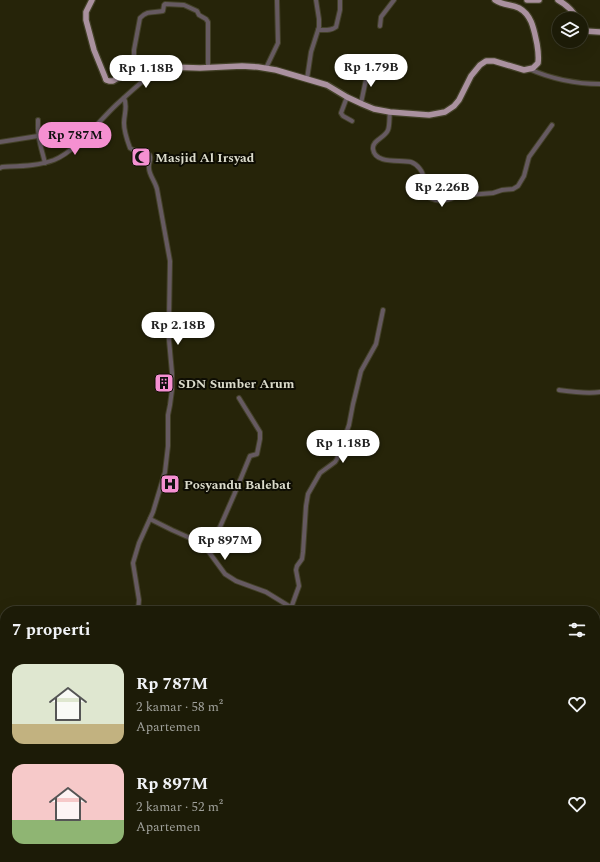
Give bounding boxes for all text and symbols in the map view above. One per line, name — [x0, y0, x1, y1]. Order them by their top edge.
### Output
map controls — [552, 12, 588, 48]
button: layers — [552, 12, 588, 48]
pin: Rp 1.79B — [330, 54, 412, 88]
pin: Rp 1.18B — [105, 55, 187, 89]
text: Rp 1.79B — [344, 57, 398, 77]
text: Rp 1.18B — [119, 58, 173, 78]
pin: Rp 787M — [38, 122, 112, 156]
text: Rp 787M — [47, 125, 103, 145]
mosque icon: Masjid Al Irsyad — [130, 146, 152, 168]
place label: Masjid Al Irsyad — [155, 148, 255, 168]
pin: Rp 2.26B — [401, 174, 483, 208]
text: Rp 2.26B — [415, 177, 469, 197]
pin: Rp 2.18B — [137, 312, 219, 346]
text: Rp 2.18B — [151, 315, 205, 335]
building icon: SDN Sumber Arum — [153, 372, 175, 394]
place label: SDN Sumber Arum — [178, 374, 295, 394]
pin: Rp 1.18B — [302, 430, 384, 464]
text: Rp 1.18B — [316, 433, 370, 453]
hospital icon: Posyandu Balebat — [159, 473, 181, 495]
place label: Posyandu Balebat — [184, 475, 291, 495]
pin: Rp 897M — [188, 527, 262, 561]
text: Rp 897M — [197, 530, 253, 550]
text: 7 properti — [12, 617, 90, 643]
icon: filters — [566, 619, 588, 641]
text: Rp 787M — [136, 671, 208, 697]
icon: home — [44, 680, 92, 728]
icon: heart — [566, 693, 588, 715]
text: 2 kamar · 58 m² — [136, 697, 223, 717]
text: Apartemen — [136, 717, 201, 737]
text: Rp 897M — [136, 771, 208, 797]
icon: home — [44, 780, 92, 828]
icon: heart — [566, 793, 588, 815]
text: 2 kamar · 52 m² — [136, 797, 223, 817]
text: Apartemen — [136, 817, 201, 837]

